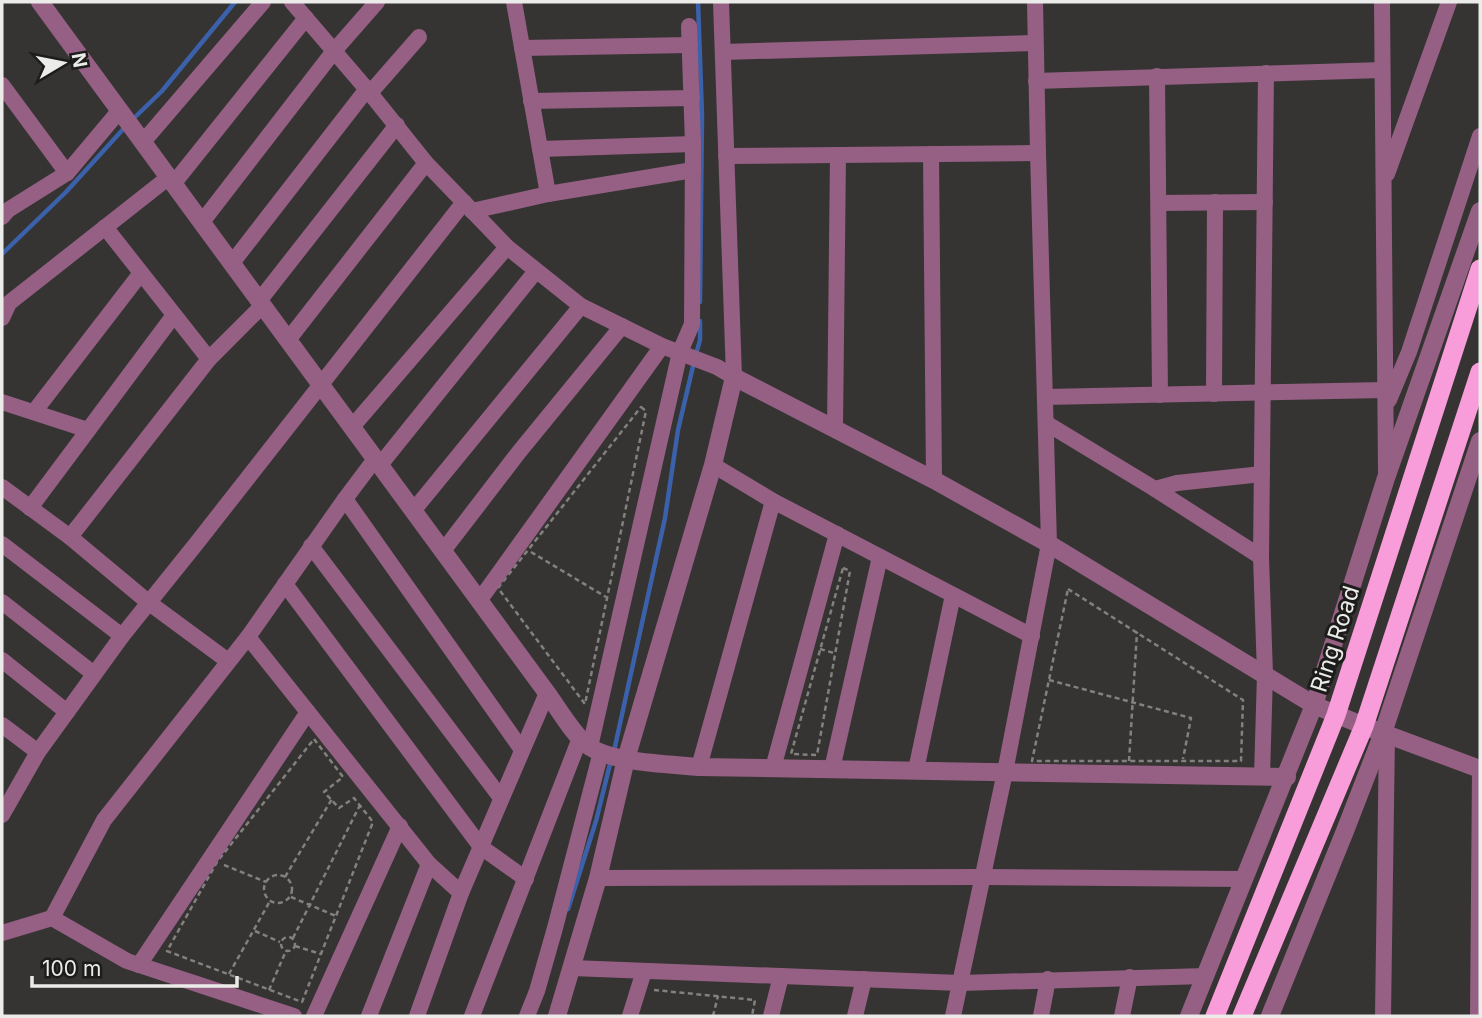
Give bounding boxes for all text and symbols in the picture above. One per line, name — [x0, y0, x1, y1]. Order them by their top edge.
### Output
north arrow — [28, 28, 98, 98]
text: N — [67, 51, 92, 69]
street label: Ring Road — [1305, 582, 1365, 696]
scale bar — [32, 944, 236, 988]
text: 100 m — [42, 956, 101, 981]

